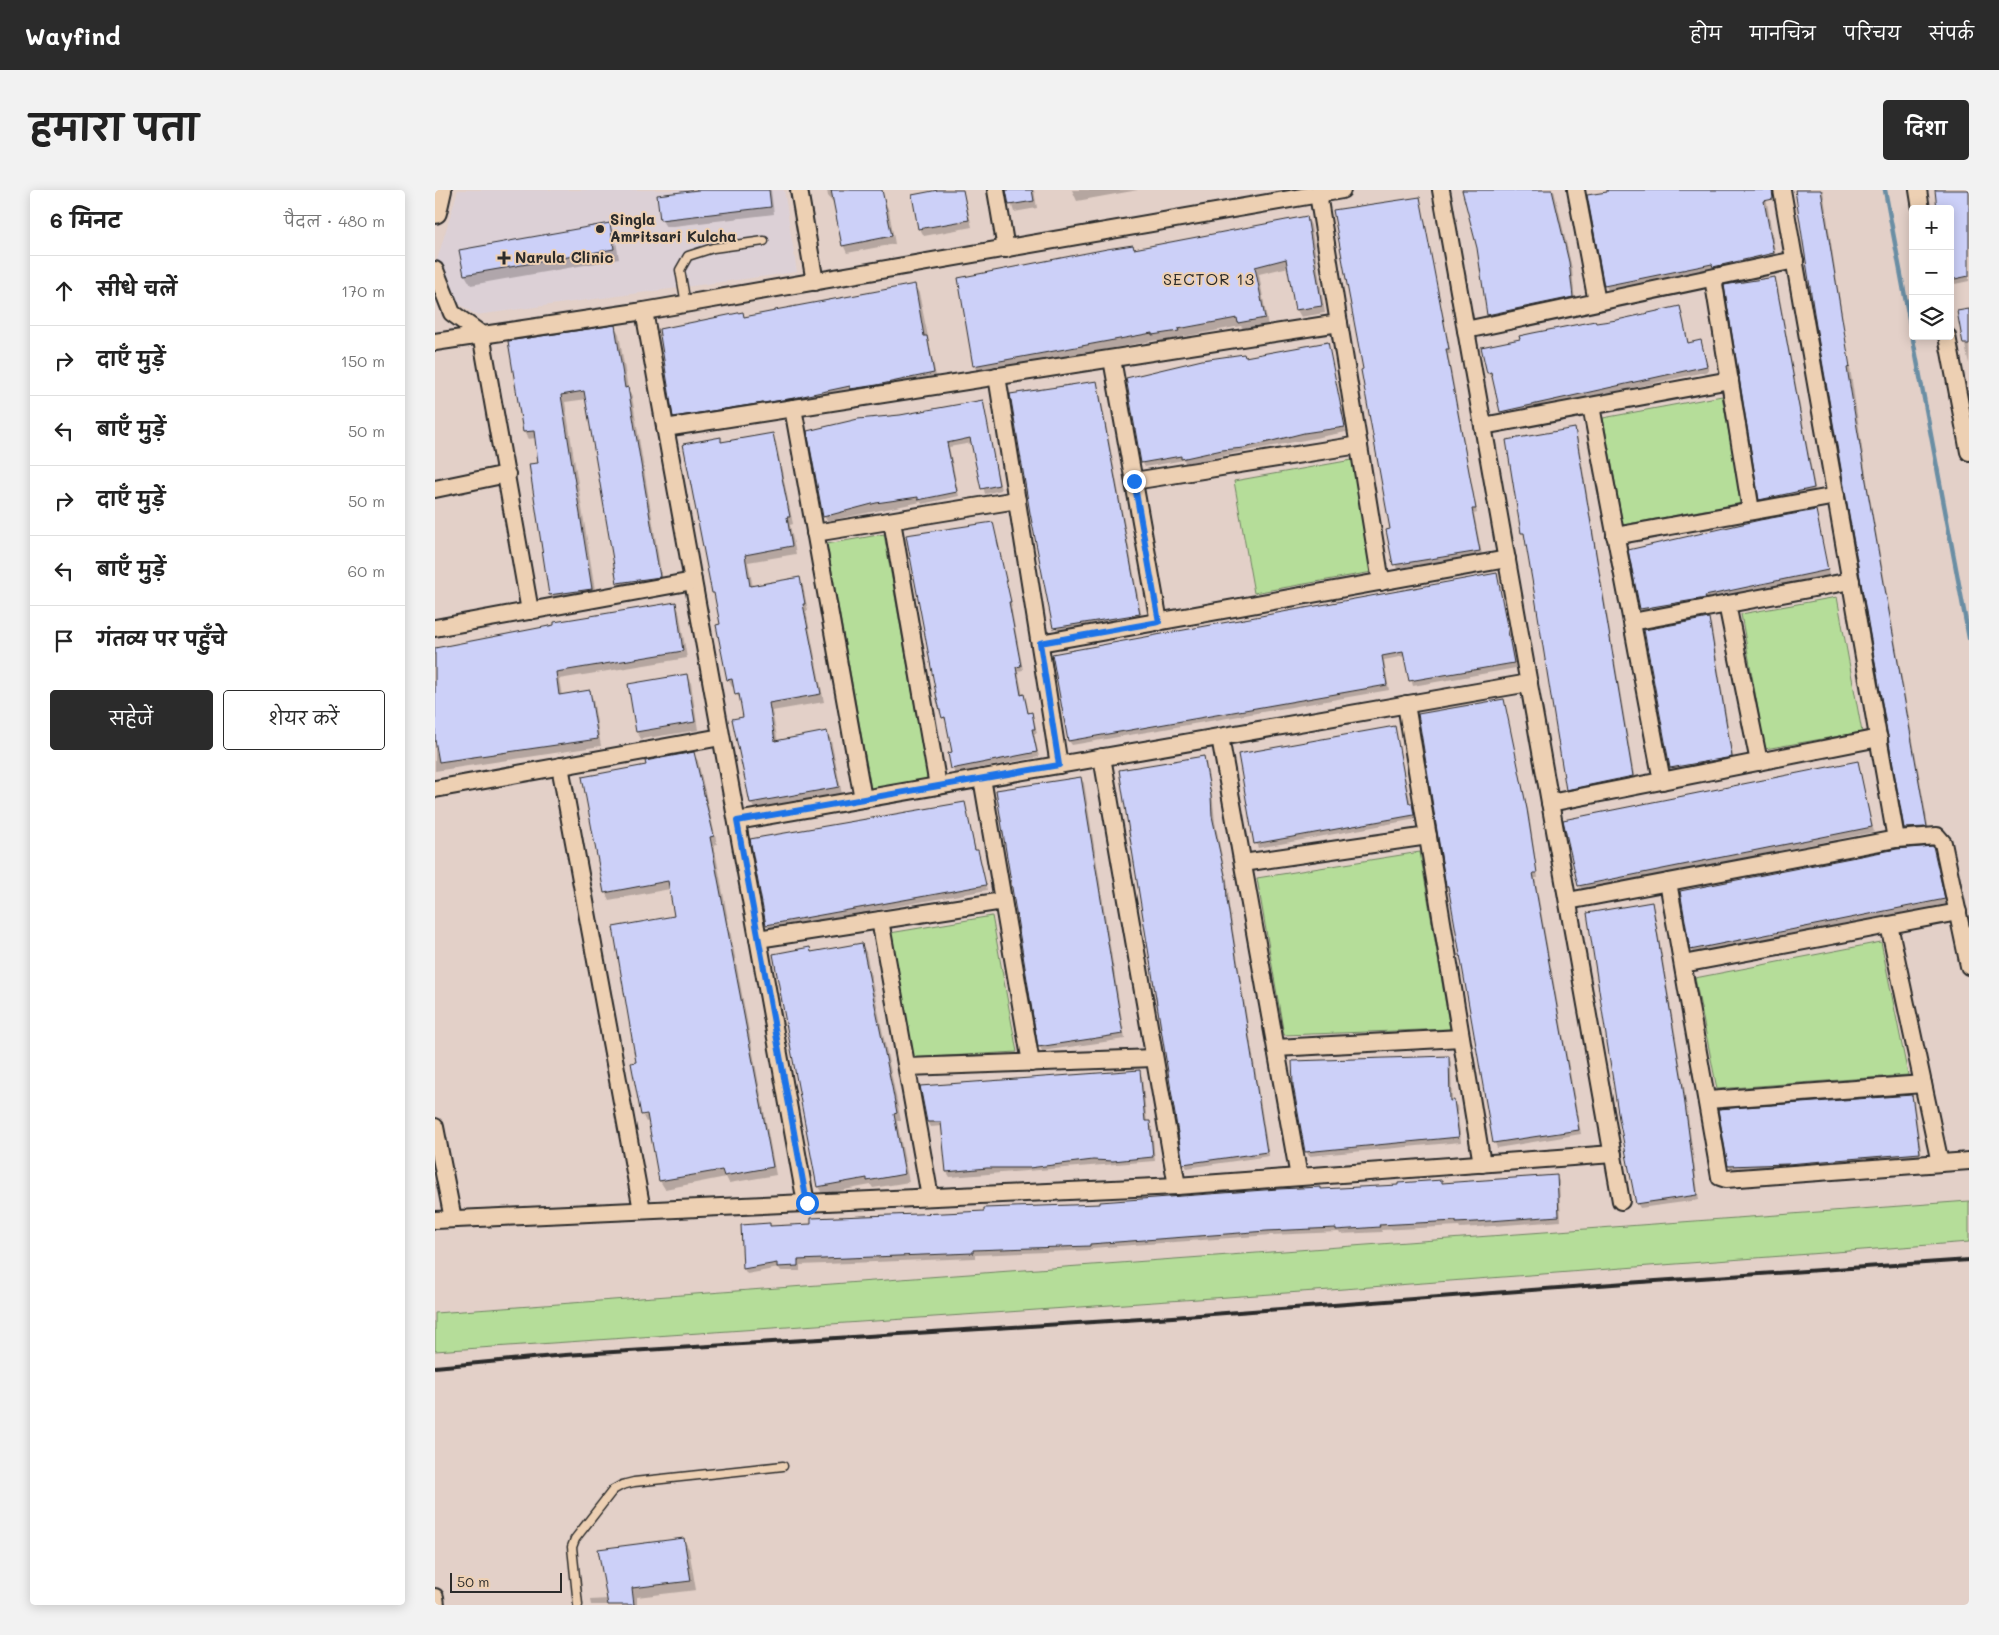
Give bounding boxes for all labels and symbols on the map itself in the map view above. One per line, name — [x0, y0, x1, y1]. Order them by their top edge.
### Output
place label: Singla Amritsari Kulcha — [610, 209, 736, 246]
marker: Singla Amritsari Kulcha — [594, 223, 606, 235]
place label: Narula Clinic — [515, 247, 614, 267]
marker: Narula Clinic — [497, 251, 511, 265]
district label: SECTOR 13 — [1163, 268, 1255, 289]
route end — [1123, 470, 1146, 493]
route start — [796, 1192, 819, 1215]
scale bar — [450, 1570, 563, 1593]

